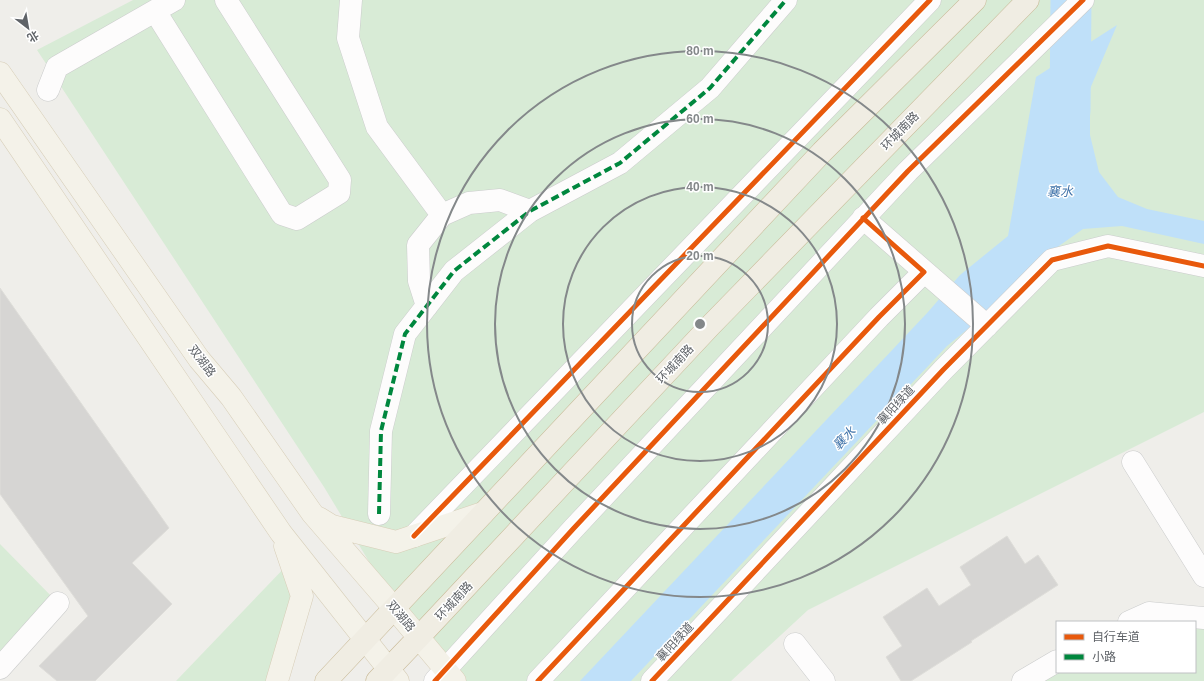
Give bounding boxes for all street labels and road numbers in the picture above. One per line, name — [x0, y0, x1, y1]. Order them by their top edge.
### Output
street label: 环城南路 — [878, 109, 922, 153]
street label: 双湖路 — [186, 342, 218, 380]
street label: 环城南路 — [654, 342, 696, 386]
street label: 襄阳绿道 — [875, 383, 917, 427]
street label: 环城南路 — [433, 579, 475, 623]
street label: 双湖路 — [384, 598, 418, 634]
street label: 襄阳绿道 — [654, 620, 696, 664]

